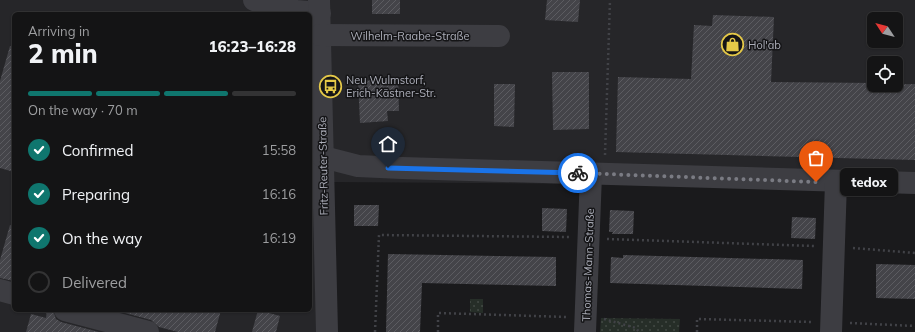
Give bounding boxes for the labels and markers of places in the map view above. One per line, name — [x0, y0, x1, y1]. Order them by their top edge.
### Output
shop icon: Hol'ab — [720, 32, 746, 58]
place label: Hol'ab — [748, 38, 781, 52]
bus stop icon: Neu Wulmstorf, Erich-Kästner-Str. — [318, 73, 344, 99]
place label: Neu Wulmstorf, Erich-Kästner-Str. — [346, 73, 436, 100]
pin — [371, 127, 405, 168]
pin — [799, 141, 833, 182]
callout: tedox — [840, 168, 898, 196]

